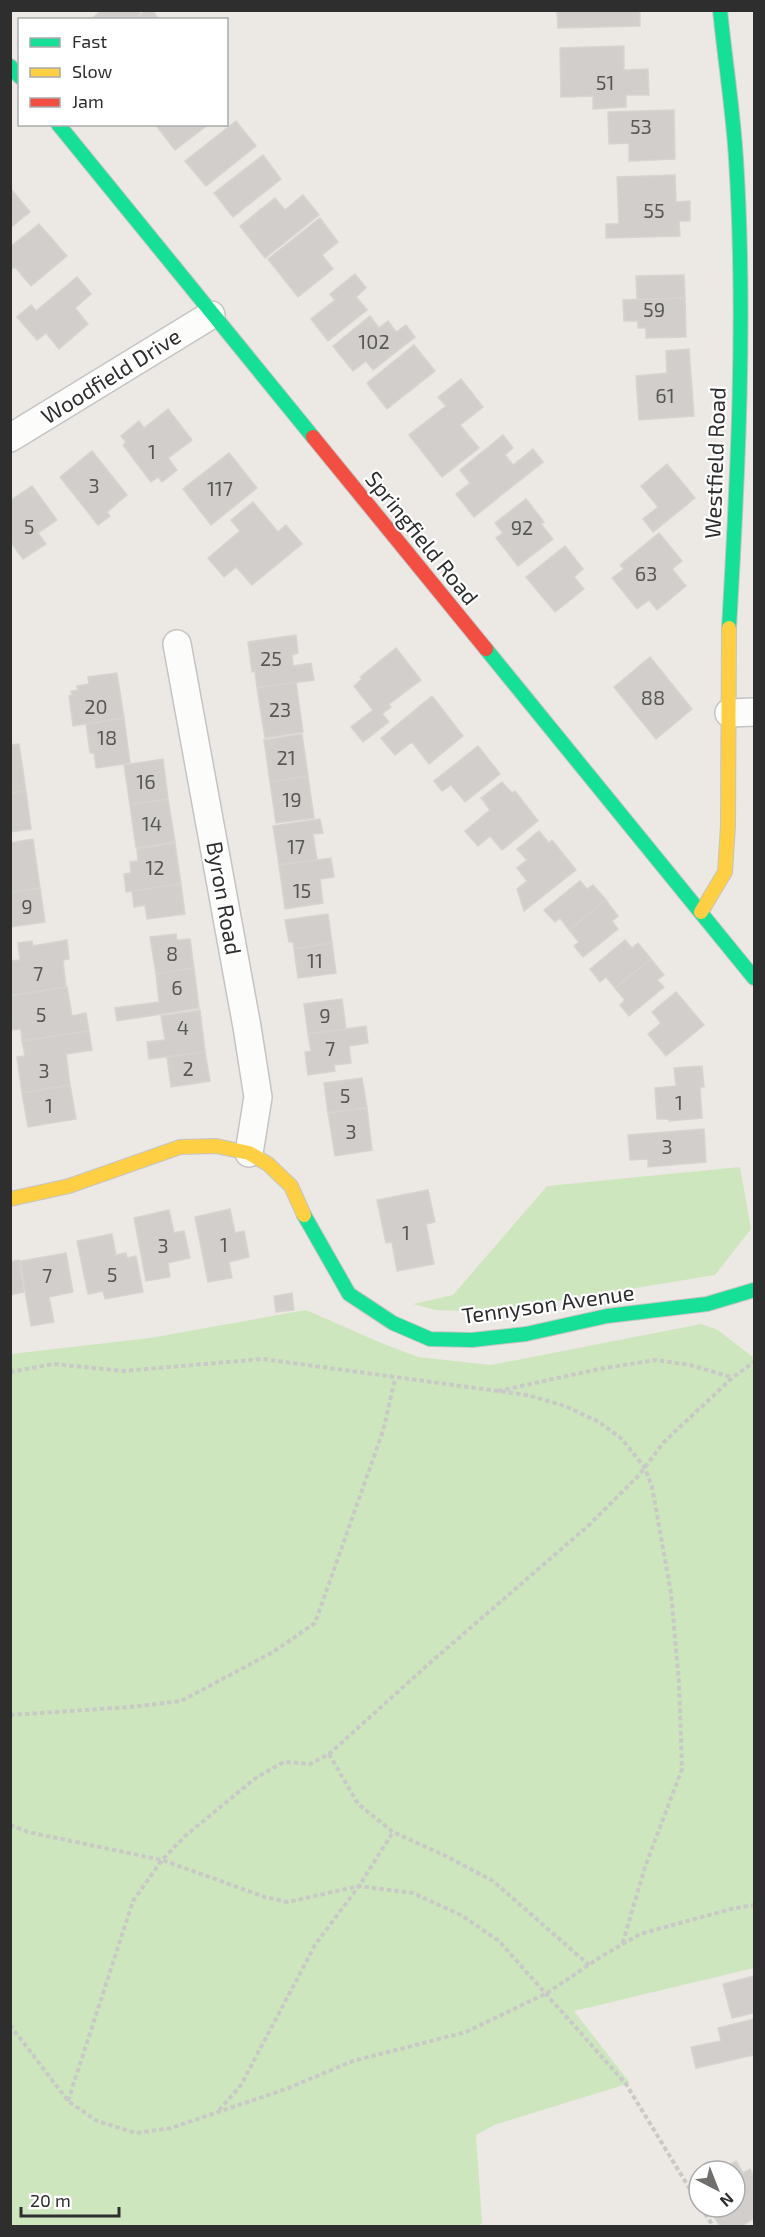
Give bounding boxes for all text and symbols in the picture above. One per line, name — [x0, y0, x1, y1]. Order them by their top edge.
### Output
legend — [18, 18, 228, 126]
text: Fast — [72, 30, 107, 52]
text: Slow — [72, 60, 113, 82]
house number: 51 — [596, 70, 614, 94]
text: Jam — [72, 90, 104, 112]
house number: 53 — [630, 114, 652, 138]
house number: 55 — [643, 198, 665, 222]
house number: 59 — [643, 297, 665, 321]
street label: Woodfield Drive — [36, 322, 185, 428]
house number: 102 — [358, 329, 390, 353]
house number: 61 — [655, 383, 675, 407]
street label: Westfield Road — [698, 387, 730, 539]
house number: 1 — [148, 439, 156, 463]
street label: Springfield Road — [361, 465, 485, 609]
house number: 3 — [88, 473, 100, 497]
house number: 117 — [207, 476, 233, 500]
house number: 5 — [24, 514, 34, 538]
house number: 92 — [511, 515, 533, 539]
house number: 63 — [635, 561, 657, 585]
house number: 25 — [260, 646, 282, 670]
house number: 88 — [641, 685, 665, 709]
house number: 20 — [84, 694, 108, 718]
house number: 23 — [269, 697, 291, 721]
house number: 18 — [97, 725, 117, 749]
house number: 21 — [276, 745, 296, 769]
house number: 16 — [136, 769, 156, 793]
house number: 19 — [282, 787, 302, 811]
house number: 14 — [142, 811, 162, 835]
house number: 17 — [287, 834, 305, 858]
street label: Byron Road — [202, 839, 248, 957]
house number: 12 — [145, 855, 165, 879]
house number: 15 — [293, 878, 311, 902]
house number: 9 — [21, 894, 33, 918]
house number: 8 — [166, 941, 178, 965]
house number: 11 — [307, 948, 323, 972]
house number: 7 — [33, 961, 43, 985]
house number: 6 — [171, 975, 183, 999]
house number: 5 — [36, 1002, 46, 1026]
house number: 9 — [319, 1003, 331, 1027]
house number: 4 — [177, 1015, 189, 1039]
house number: 7 — [325, 1036, 335, 1060]
house number: 2 — [182, 1056, 194, 1080]
house number: 3 — [38, 1058, 50, 1082]
house number: 5 — [340, 1083, 350, 1107]
house number: 1 — [675, 1090, 683, 1114]
house number: 1 — [45, 1093, 53, 1117]
house number: 3 — [345, 1119, 357, 1143]
house number: 3 — [661, 1134, 673, 1158]
house number: 1 — [402, 1220, 410, 1244]
house number: 1 — [220, 1232, 228, 1256]
house number: 3 — [157, 1233, 169, 1257]
house number: 5 — [107, 1262, 117, 1286]
house number: 7 — [42, 1263, 52, 1287]
street label: Tennyson Avenue — [460, 1278, 636, 1328]
north arrow — [687, 2159, 747, 2219]
scale bar — [21, 2180, 118, 2218]
text: 20 m — [30, 2189, 71, 2211]
text: N — [717, 2190, 738, 2211]

